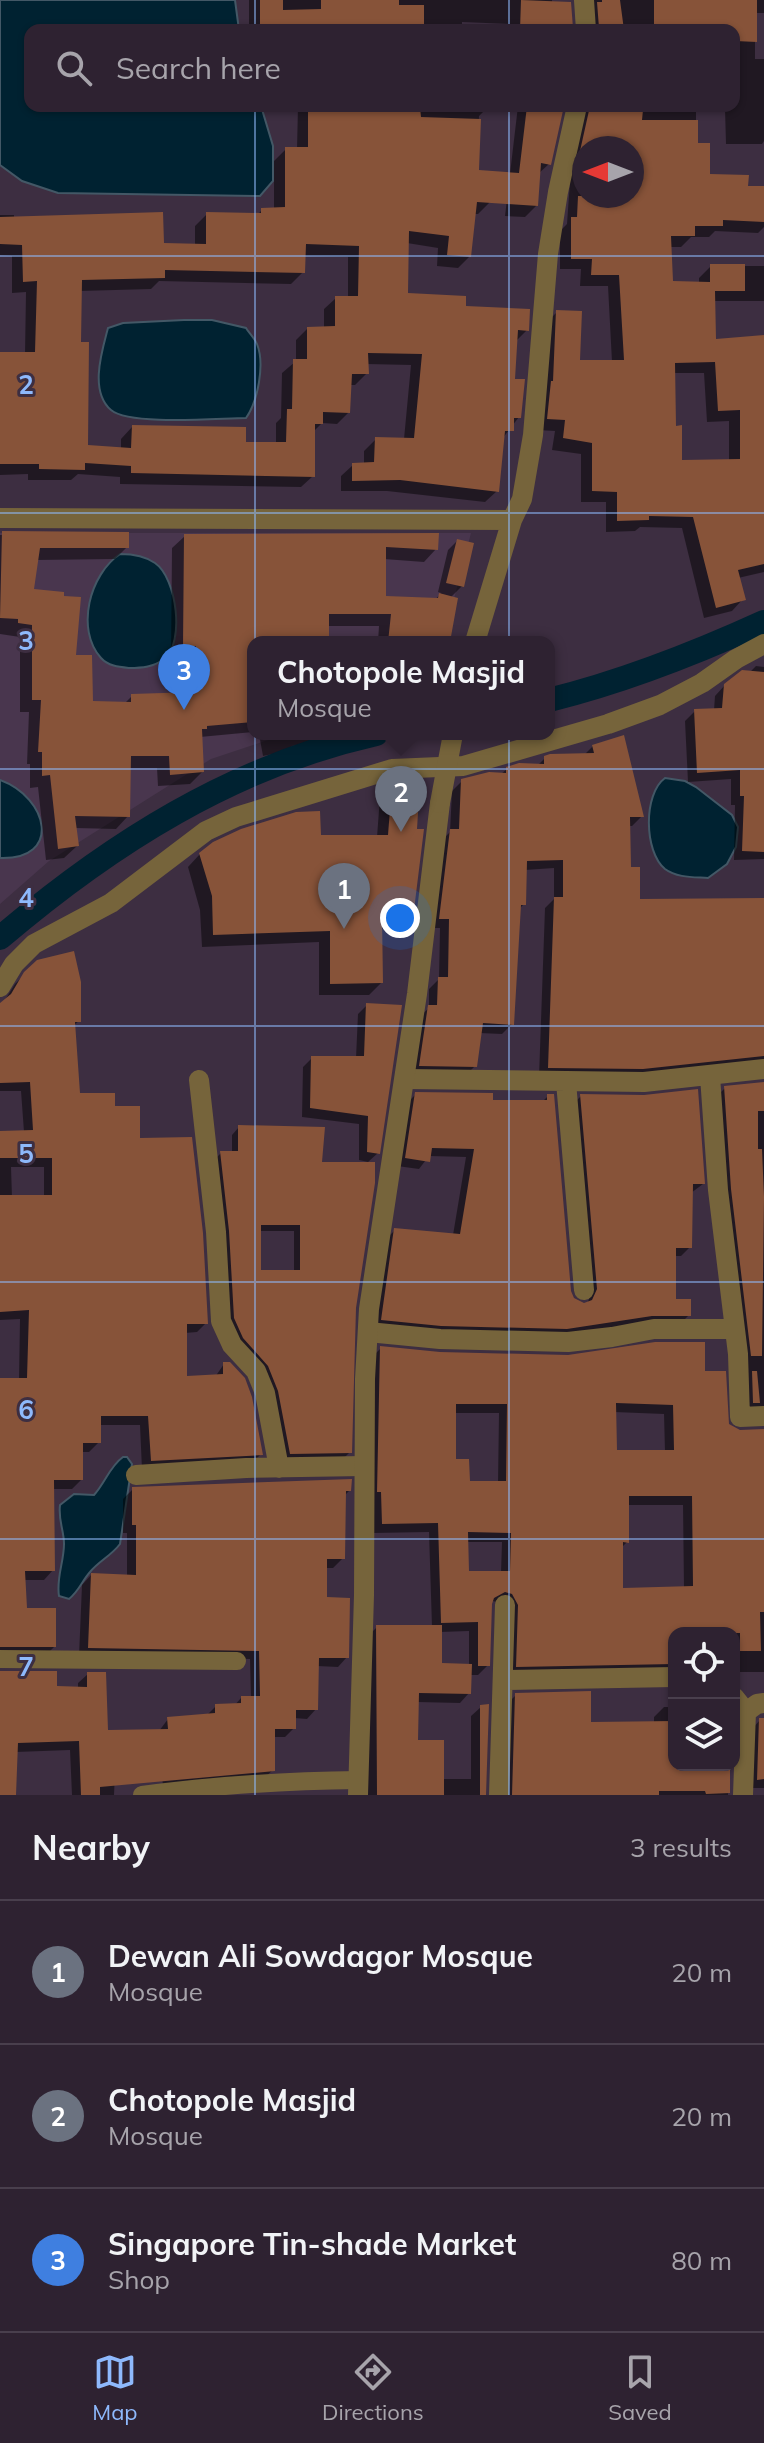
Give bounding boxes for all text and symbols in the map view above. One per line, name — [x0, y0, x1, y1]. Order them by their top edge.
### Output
search box — [24, 24, 740, 112]
icon: search — [52, 46, 96, 90]
text: Search here — [116, 49, 281, 87]
north arrow — [572, 136, 644, 208]
text: 2 — [18, 368, 34, 401]
text: 3 — [18, 624, 34, 657]
popup — [247, 636, 555, 740]
pin: 3 — [158, 644, 210, 710]
text: Chotopole Masjid — [277, 653, 525, 691]
text: Mosque — [277, 691, 372, 724]
pin: 2 — [375, 766, 427, 832]
pin: 1 — [318, 863, 370, 929]
text: 4 — [18, 881, 34, 914]
your location — [380, 898, 420, 938]
text: 5 — [18, 1137, 34, 1170]
text: 6 — [18, 1393, 34, 1426]
map controls — [668, 1627, 740, 1771]
button: locate — [668, 1627, 740, 1699]
text: 7 — [18, 1650, 34, 1683]
button: layers — [668, 1699, 740, 1771]
text: Nearby — [32, 1826, 150, 1869]
text: 3 results — [630, 1831, 732, 1864]
text: Dewan Ali Sowdagor Mosque — [108, 1937, 533, 1975]
text: 1 — [50, 1956, 66, 1989]
text: 20 m — [671, 1956, 732, 1989]
text: Mosque — [108, 1975, 203, 2008]
text: Chotopole Masjid — [108, 2081, 356, 2119]
text: 2 — [50, 2100, 66, 2133]
text: 20 m — [671, 2100, 732, 2133]
text: Mosque — [108, 2119, 203, 2152]
text: Singapore Tin-shade Market — [108, 2225, 516, 2263]
text: 3 — [50, 2244, 66, 2277]
text: 80 m — [671, 2244, 732, 2277]
text: Shop — [108, 2263, 170, 2296]
tab: Map — [92, 2350, 138, 2426]
tab: Directions — [322, 2350, 424, 2426]
tab: Saved — [608, 2350, 672, 2426]

